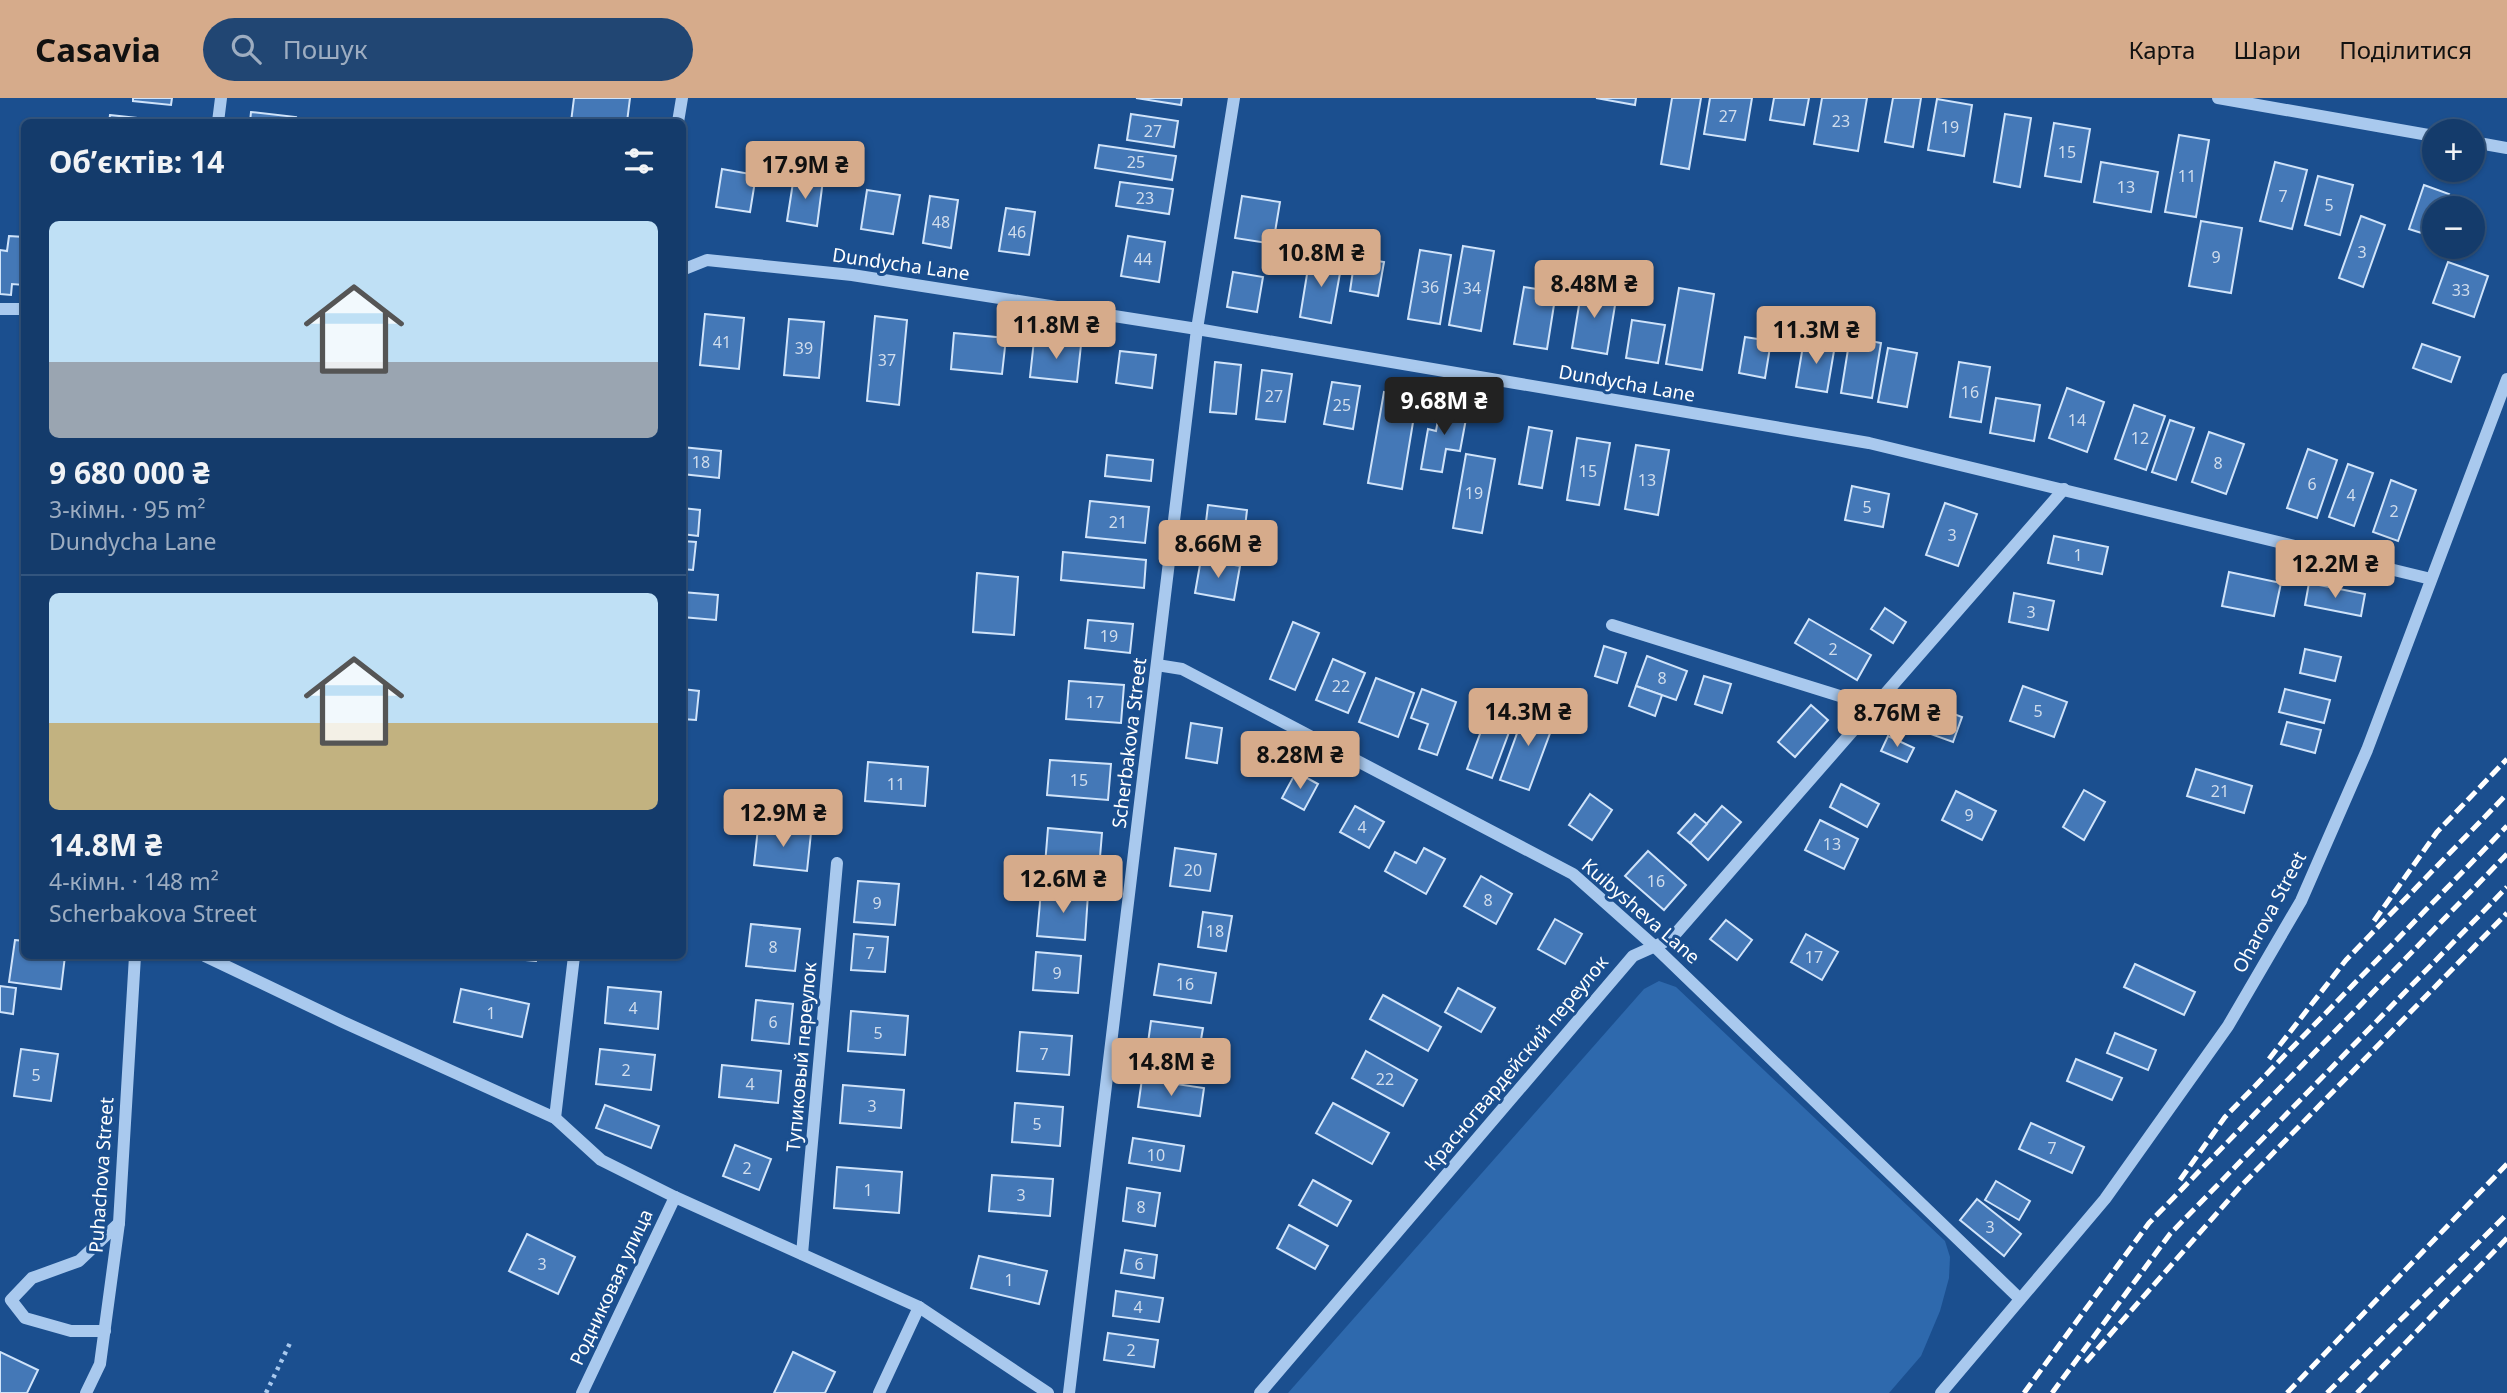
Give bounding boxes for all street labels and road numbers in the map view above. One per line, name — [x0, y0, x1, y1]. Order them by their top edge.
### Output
street label: Dundycha Lane — [831, 242, 971, 286]
street label: Dundycha Lane — [1557, 358, 1697, 408]
street label: Scherbakova Street — [1106, 656, 1152, 830]
street label: Oharova Street — [2226, 847, 2312, 977]
street label: Kuibysheva Lane — [1576, 852, 1706, 970]
street label: Красногвардейский переулок — [1418, 950, 1614, 1176]
street label: Тупиковый переулок — [780, 961, 822, 1153]
street label: Puhachova Street — [83, 1096, 119, 1254]
street label: Родниковая улица — [563, 1205, 659, 1369]

